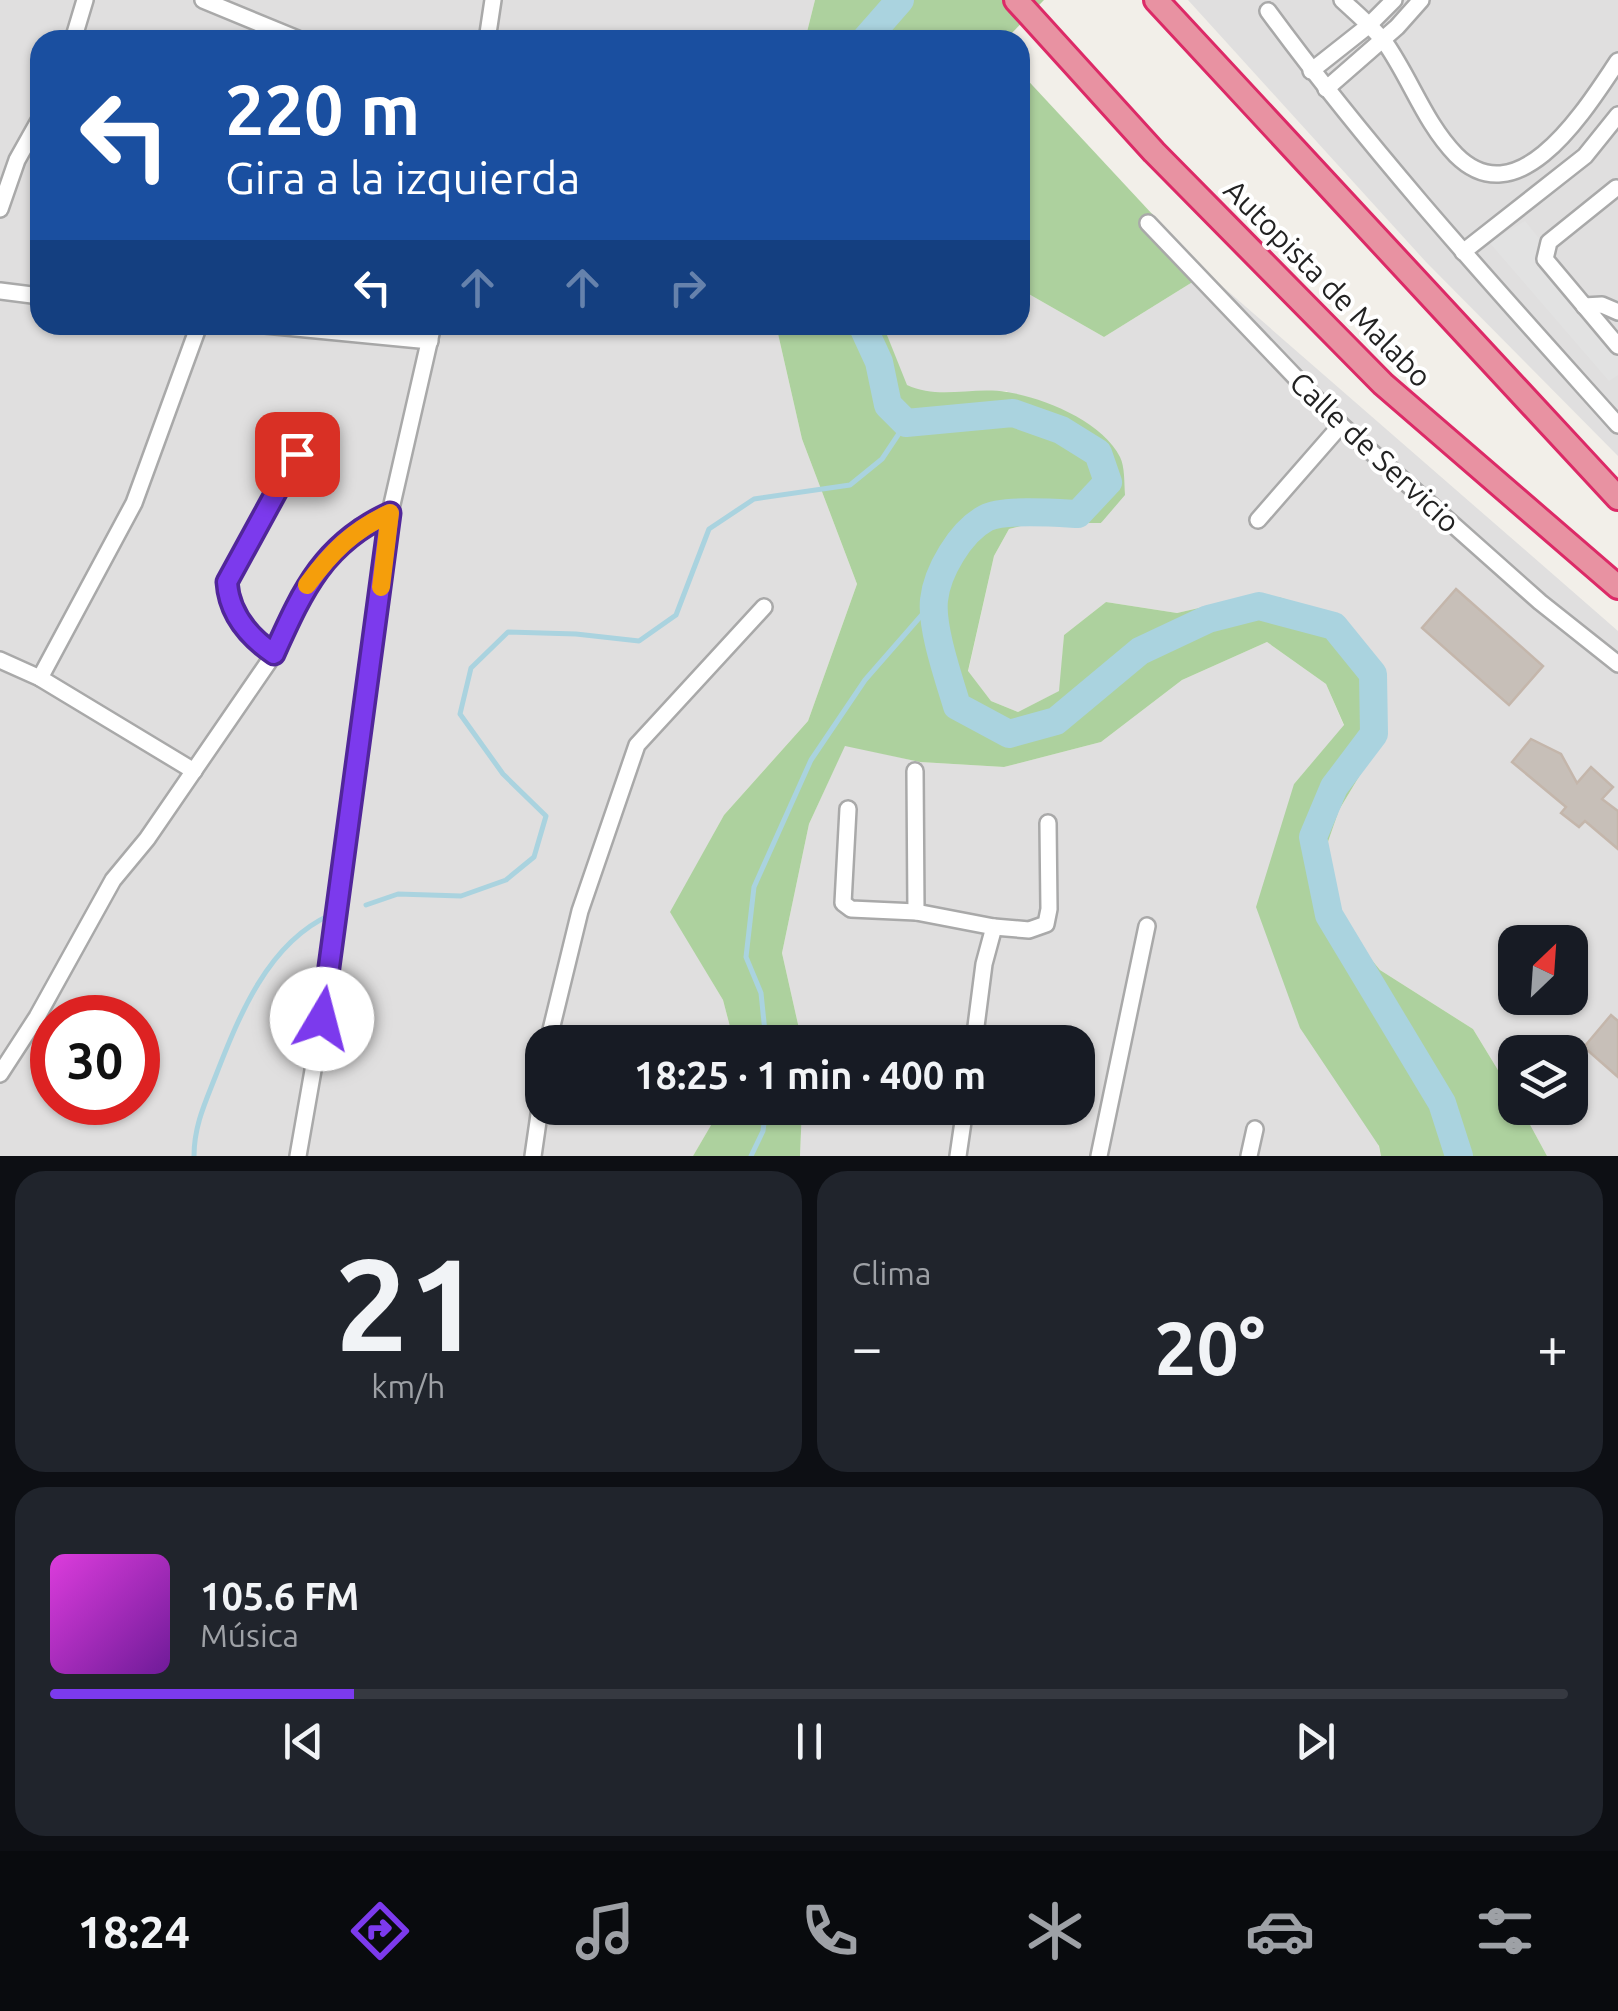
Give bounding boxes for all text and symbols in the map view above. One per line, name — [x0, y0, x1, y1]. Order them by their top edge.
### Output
icon: left — [60, 70, 190, 200]
text: 220 m — [225, 70, 420, 148]
text: Gira a la izquierda — [225, 152, 581, 203]
street label: Autopista de Malabo — [1217, 172, 1439, 394]
icon: left — [345, 260, 400, 315]
icon: ahead — [450, 260, 505, 315]
icon: ahead — [555, 260, 610, 315]
icon: right — [660, 260, 715, 315]
street label: Calle de Servicio — [1283, 365, 1467, 539]
pin — [255, 412, 340, 497]
icon: arrive — [270, 427, 325, 482]
north arrow — [1498, 925, 1588, 1015]
map controls — [1498, 925, 1588, 1125]
position arrow — [270, 967, 374, 1071]
speed limit sign: 30 — [30, 995, 160, 1125]
button: layers — [1498, 1035, 1588, 1125]
text: 18:25 · 1 min · 400 m — [634, 1054, 986, 1096]
text: 21 — [335, 1230, 482, 1376]
text: Clima — [852, 1255, 931, 1291]
text: 20° — [1154, 1305, 1265, 1389]
text: − — [852, 1316, 883, 1377]
text: + — [1537, 1316, 1568, 1377]
text: km/h — [371, 1368, 445, 1404]
text: 105.6 FM — [200, 1575, 359, 1617]
text: Música — [200, 1617, 299, 1653]
icon: previous — [276, 1714, 331, 1769]
icon: pause — [782, 1714, 837, 1769]
icon: next — [1288, 1714, 1343, 1769]
icon: directions — [345, 1896, 415, 1966]
icon: music — [570, 1896, 640, 1966]
icon: phone — [795, 1896, 865, 1966]
icon: climate — [1020, 1896, 1090, 1966]
icon: car — [1245, 1896, 1315, 1966]
icon: filters — [1470, 1896, 1540, 1966]
text: 18:24 — [78, 1906, 190, 1957]

